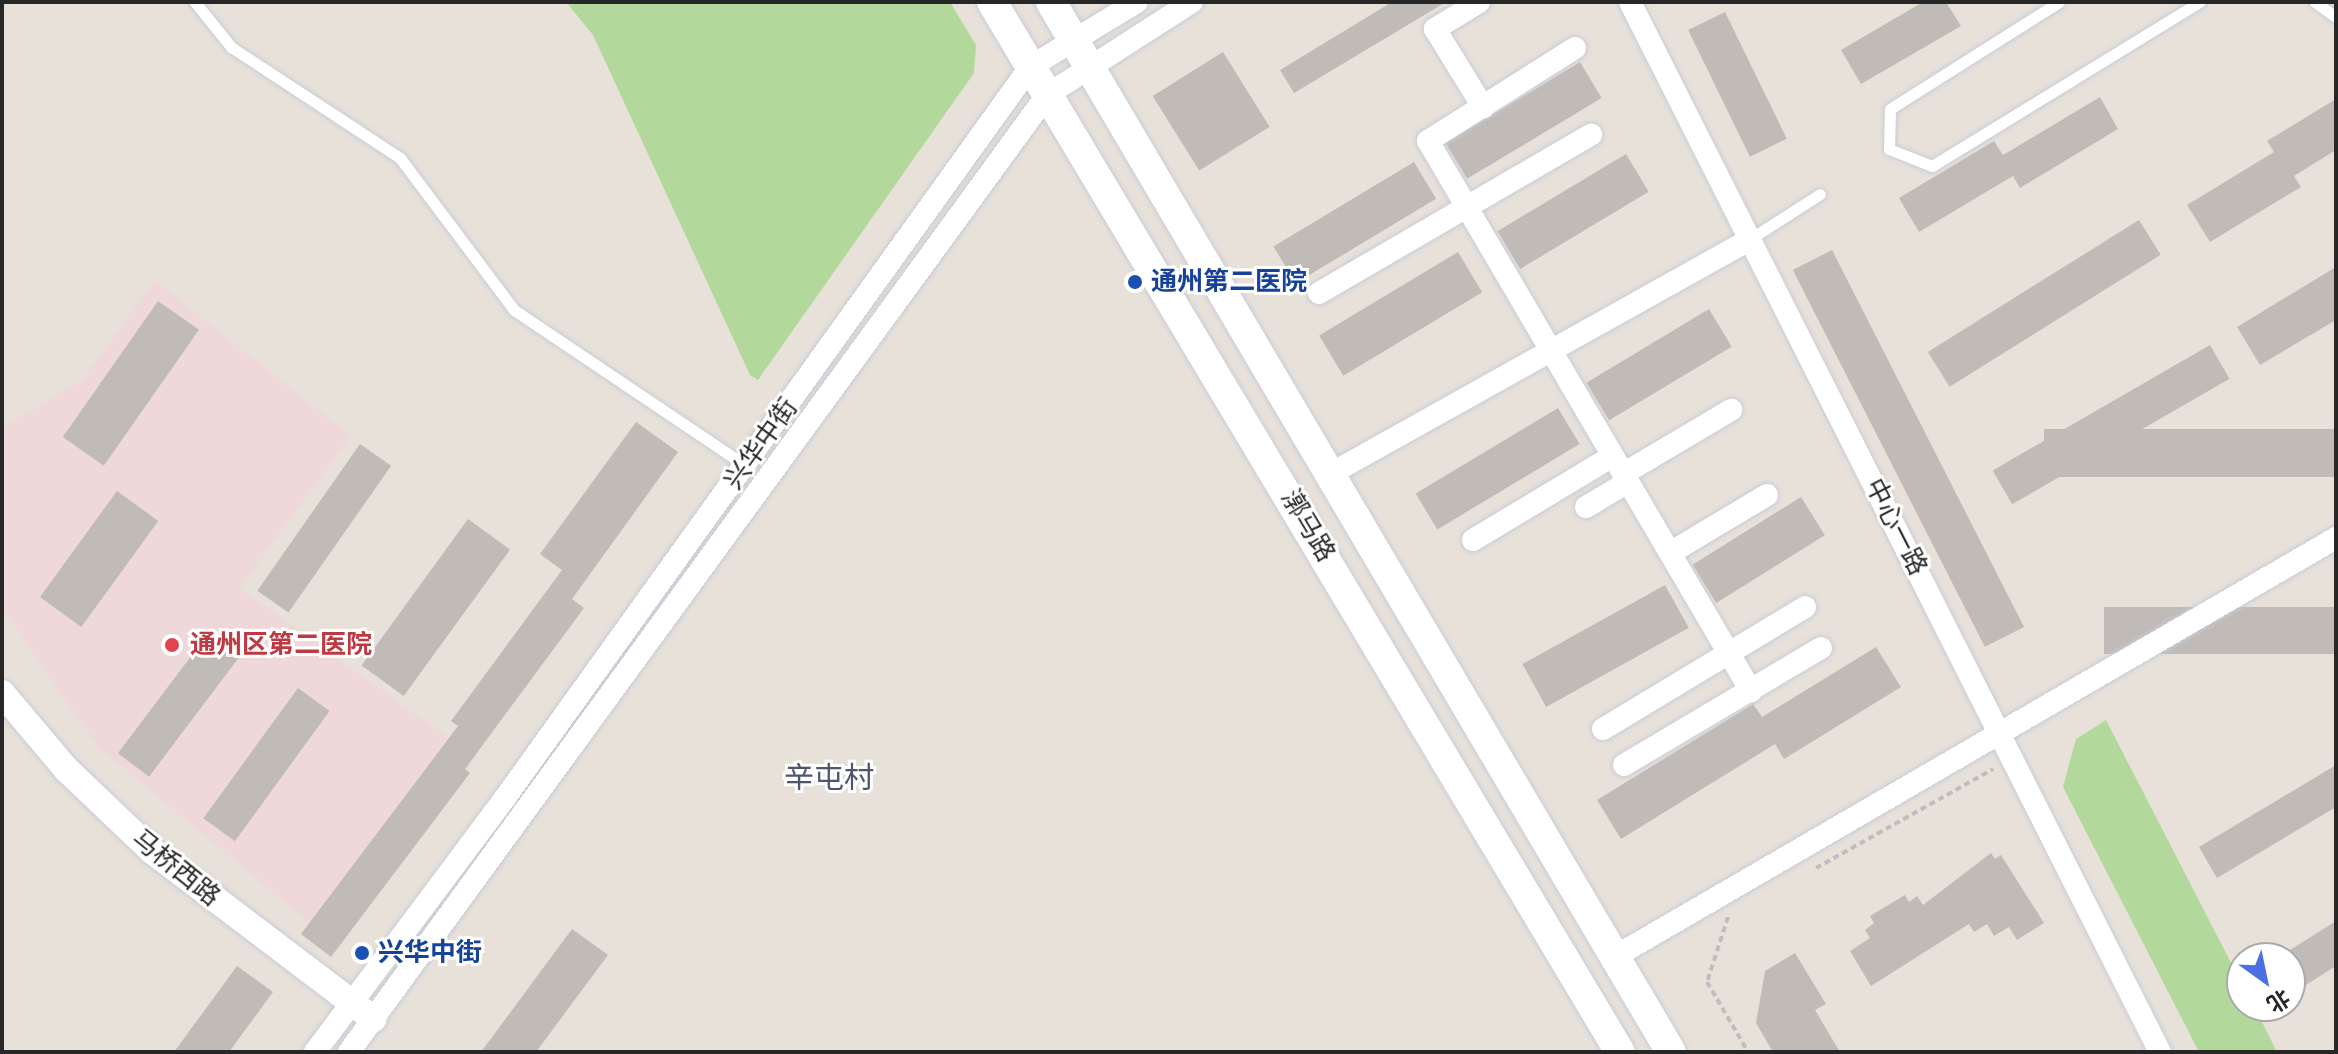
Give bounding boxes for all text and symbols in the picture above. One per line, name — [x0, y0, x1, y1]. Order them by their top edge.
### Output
place label: 通州第二医院 — [1151, 266, 1307, 298]
marker: 通州第二医院 — [1126, 273, 1144, 291]
street label: 兴华中街 — [718, 393, 804, 495]
street label: 中心一路 — [1858, 474, 1934, 580]
street label: 漷马路 — [1275, 485, 1341, 567]
place label: 通州区第二医院 — [190, 629, 372, 661]
marker: 通州区第二医院 — [161, 634, 183, 656]
district label: 辛屯村 — [784, 760, 874, 796]
street label: 马桥西路 — [126, 823, 226, 913]
place label: 兴华中街 — [378, 937, 482, 969]
north arrow — [2226, 942, 2306, 1022]
marker: 兴华中街 — [353, 944, 371, 962]
text: 北 — [2262, 984, 2294, 1017]

